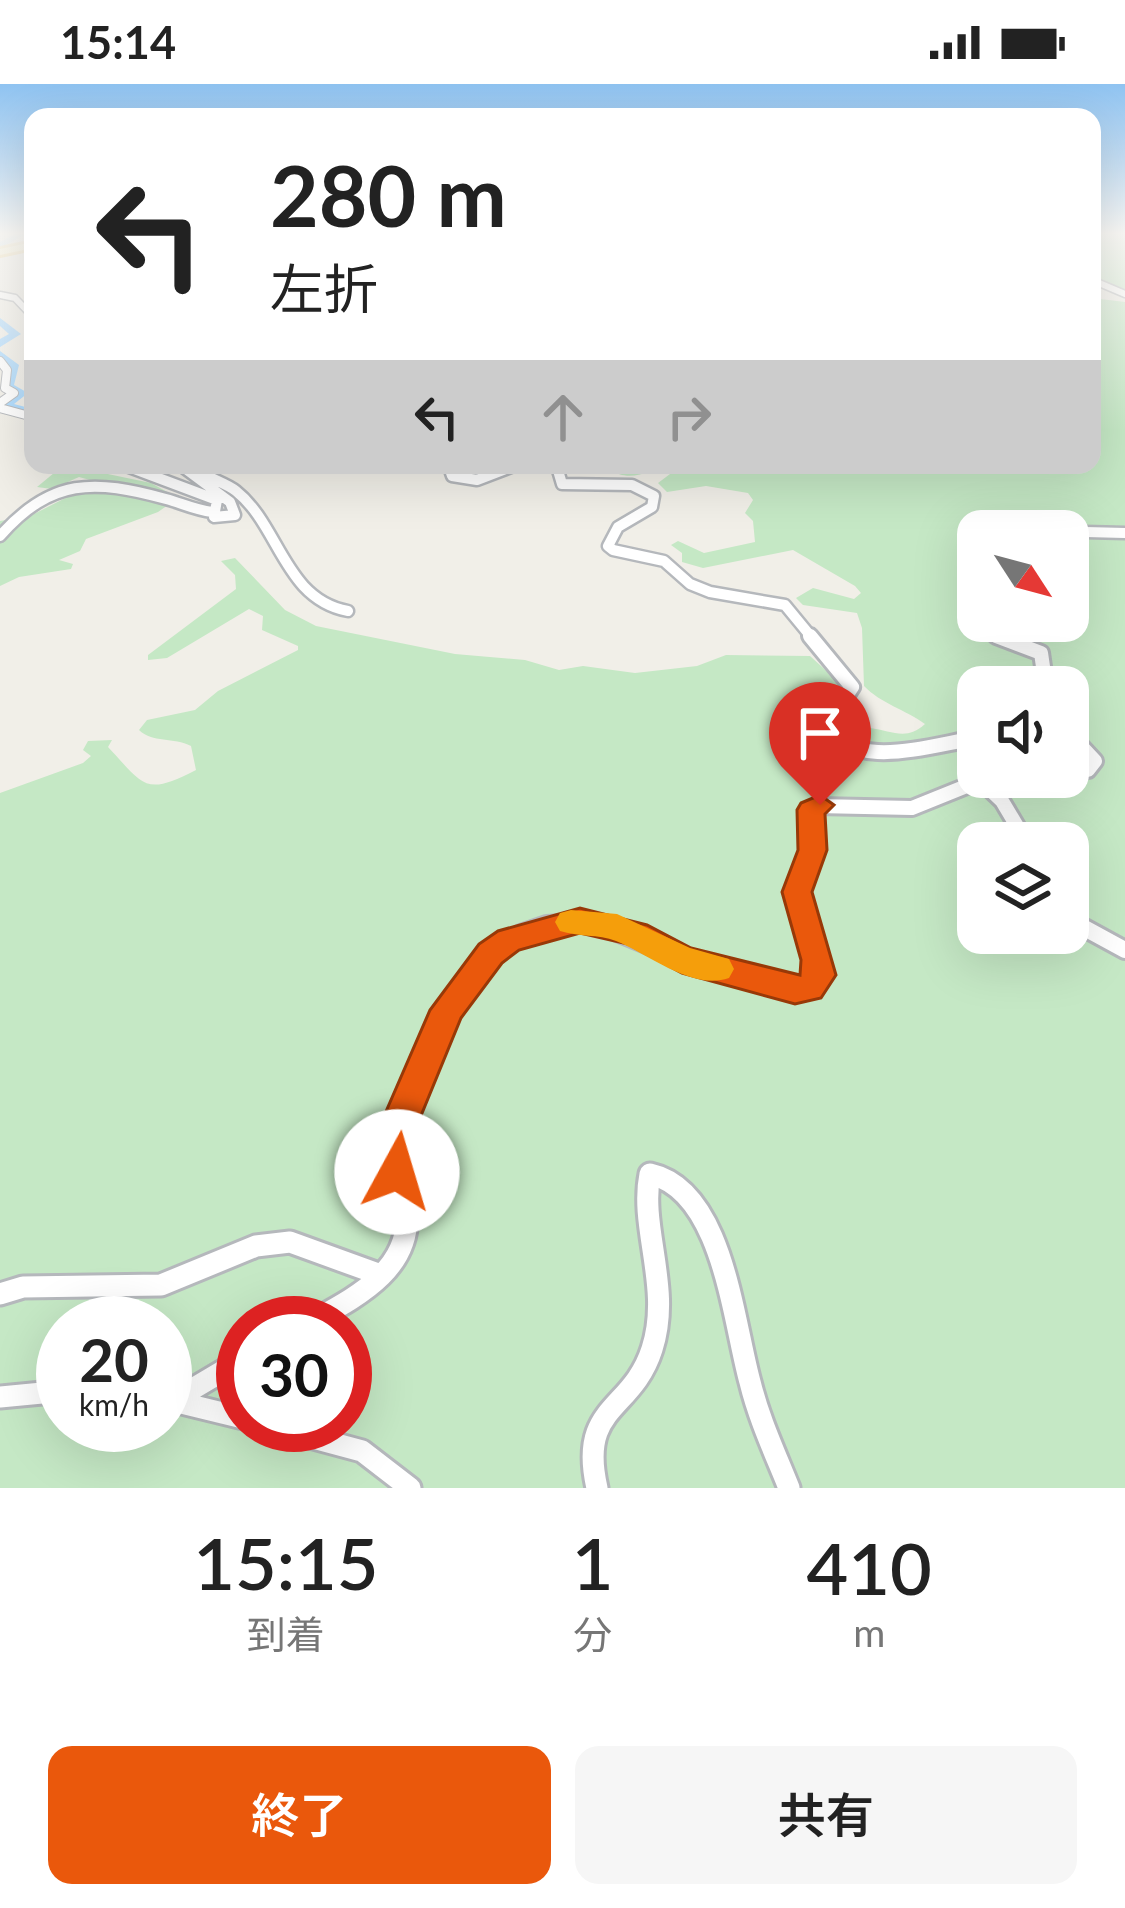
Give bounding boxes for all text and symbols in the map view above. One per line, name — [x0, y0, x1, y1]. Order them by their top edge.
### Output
text: 15:14 — [60, 15, 176, 69]
text: 280 m — [270, 144, 507, 245]
icon: left — [72, 156, 228, 312]
text: 左折 — [270, 256, 378, 321]
icon: left — [404, 384, 470, 450]
icon: ahead — [530, 384, 596, 450]
icon: right — [656, 384, 722, 450]
north arrow — [957, 510, 1089, 642]
map controls — [957, 510, 1089, 954]
button: sound — [957, 666, 1089, 798]
pin — [769, 682, 871, 805]
icon: arrive — [787, 700, 853, 766]
button: layers — [957, 822, 1089, 954]
position arrow — [334, 1109, 460, 1235]
speed limit sign: 30 — [216, 1296, 372, 1452]
text: 20 — [79, 1323, 149, 1395]
text: km/h — [79, 1386, 149, 1422]
text: 15:15 — [193, 1519, 378, 1605]
text: 1 — [572, 1519, 613, 1605]
text: 410 — [807, 1524, 932, 1610]
text: m — [853, 1609, 885, 1655]
text: 到着 — [247, 1611, 325, 1657]
text: 分 — [573, 1611, 612, 1657]
button: 終了 — [48, 1746, 551, 1884]
button: 共有 — [575, 1746, 1077, 1884]

